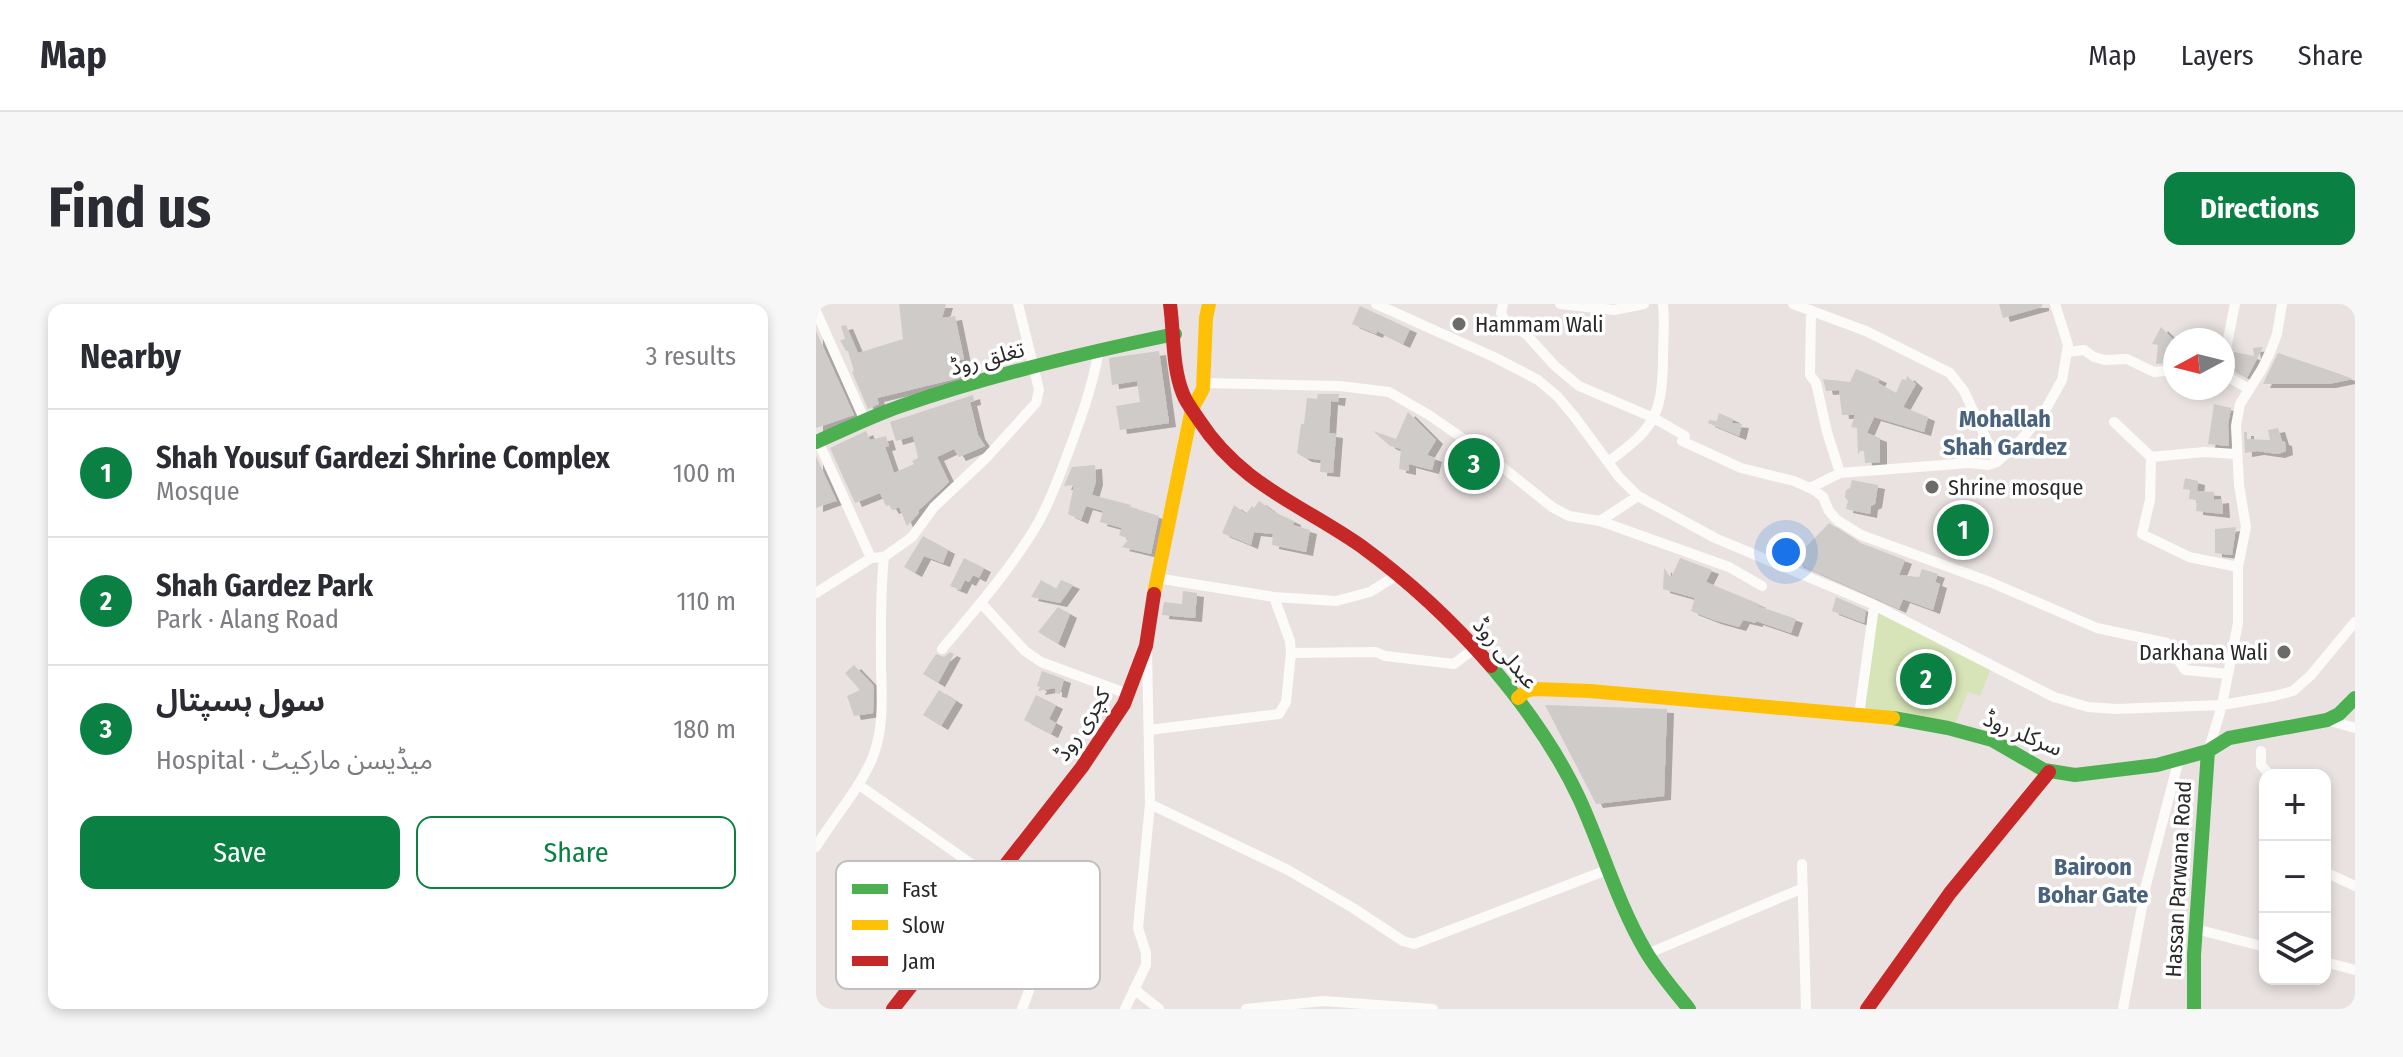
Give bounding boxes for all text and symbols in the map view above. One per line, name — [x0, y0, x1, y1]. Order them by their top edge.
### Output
text: Map — [40, 32, 107, 78]
text: Map — [2088, 39, 2137, 72]
text: Layers — [2181, 39, 2254, 72]
text: Share — [2298, 39, 2363, 72]
button: Directions — [2164, 172, 2355, 245]
text: Find us — [48, 175, 211, 242]
place label: Hammam Wali — [1475, 311, 1604, 338]
marker: Hammam Wali — [1450, 315, 1468, 333]
north arrow — [2163, 328, 2235, 400]
text: Nearby — [80, 336, 181, 377]
street label: تغلق روڈ — [947, 336, 1027, 381]
text: 3 results — [646, 341, 736, 372]
district label: Mohallah Shah Gardez — [1943, 405, 2067, 461]
pin: 3 — [1448, 434, 1500, 494]
text: Shah Yousuf Gardezi Shrine Complex — [156, 440, 610, 476]
text: 1 — [101, 458, 112, 489]
text: 100 m — [673, 458, 736, 489]
place label: Shrine mosque — [1948, 474, 2083, 501]
text: Mosque — [156, 476, 240, 507]
marker: Shrine mosque — [1923, 478, 1941, 496]
pin: 1 — [1937, 500, 1989, 560]
your location — [1766, 532, 1806, 572]
text: Shah Gardez Park — [156, 568, 373, 604]
text: 2 — [100, 586, 112, 617]
text: 110 m — [676, 586, 736, 617]
text: Park · Alang Road — [156, 604, 339, 635]
street label: عبدلی روڈ — [1467, 612, 1544, 695]
place label: Darkhana Wali — [2139, 639, 2268, 666]
marker: Darkhana Wali — [2275, 643, 2293, 661]
pin: 2 — [1900, 649, 1952, 709]
street label: کچری روڈ — [1049, 682, 1117, 767]
text: سول ہسپتال — [156, 683, 325, 719]
street label: سرکلر روڈ — [1979, 705, 2066, 762]
text: 3 — [100, 714, 112, 745]
text: 180 m — [673, 714, 736, 745]
text: Hospital · میڈیسن مارکیٹ — [156, 745, 433, 776]
map controls — [2259, 769, 2331, 985]
button: + — [2259, 769, 2331, 841]
street label: Hassan Parwana Road — [2160, 780, 2197, 978]
button: Save — [80, 816, 400, 889]
button: Share — [416, 816, 736, 889]
button: − — [2259, 841, 2331, 913]
district label: Bairoon Bohar Gate — [2038, 853, 2148, 909]
legend — [836, 861, 1100, 989]
text: Fast — [902, 876, 938, 903]
text: Slow — [902, 912, 945, 939]
button: layers — [2259, 913, 2331, 985]
text: Jam — [902, 948, 936, 975]

